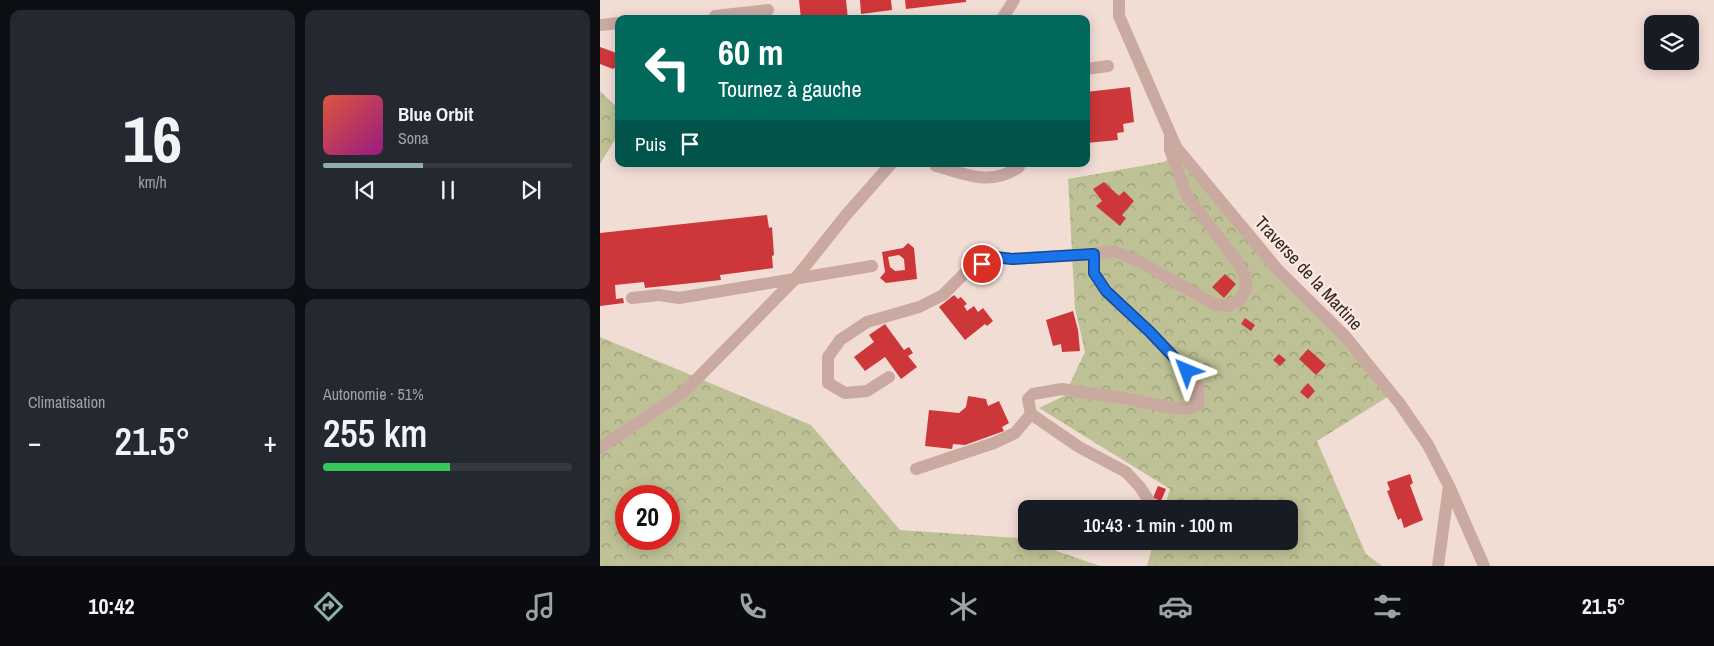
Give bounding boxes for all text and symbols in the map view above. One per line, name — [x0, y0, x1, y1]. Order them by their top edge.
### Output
map controls — [1644, 15, 1699, 70]
button: layers — [1644, 15, 1699, 70]
text: 60 m — [718, 29, 783, 76]
icon: left — [635, 35, 700, 100]
text: Tournez à gauche — [718, 74, 861, 104]
text: 16 — [123, 95, 182, 182]
text: Blue Orbit — [398, 101, 473, 127]
text: Sona — [398, 127, 429, 149]
icon: arrive — [676, 130, 704, 158]
text: Puis — [635, 131, 666, 157]
text: km/h — [138, 171, 167, 193]
icon: previous — [351, 176, 379, 204]
icon: pause — [434, 176, 462, 204]
icon: next — [517, 176, 545, 204]
street label: Traverse de la Martine — [1249, 210, 1369, 336]
pin — [961, 243, 1003, 285]
icon: arrive — [968, 250, 996, 278]
position arrow — [1160, 344, 1212, 396]
text: Autonomie · 51% — [323, 383, 424, 405]
text: Climatisation — [28, 391, 105, 413]
text: 255 km — [323, 408, 427, 459]
text: 21.5° — [115, 416, 190, 467]
text: − — [28, 423, 41, 461]
text: + — [264, 423, 277, 461]
speed limit sign: 20 — [615, 485, 680, 550]
text: 10:43 · 1 min · 100 m — [1083, 512, 1233, 538]
icon: directions — [311, 589, 346, 624]
icon: music — [523, 589, 558, 624]
icon: phone — [735, 589, 770, 624]
icon: climate — [946, 589, 981, 624]
icon: car — [1158, 589, 1193, 624]
icon: filters — [1370, 589, 1405, 624]
text: 10:42 — [88, 591, 135, 621]
text: 21.5° — [1582, 591, 1626, 621]

